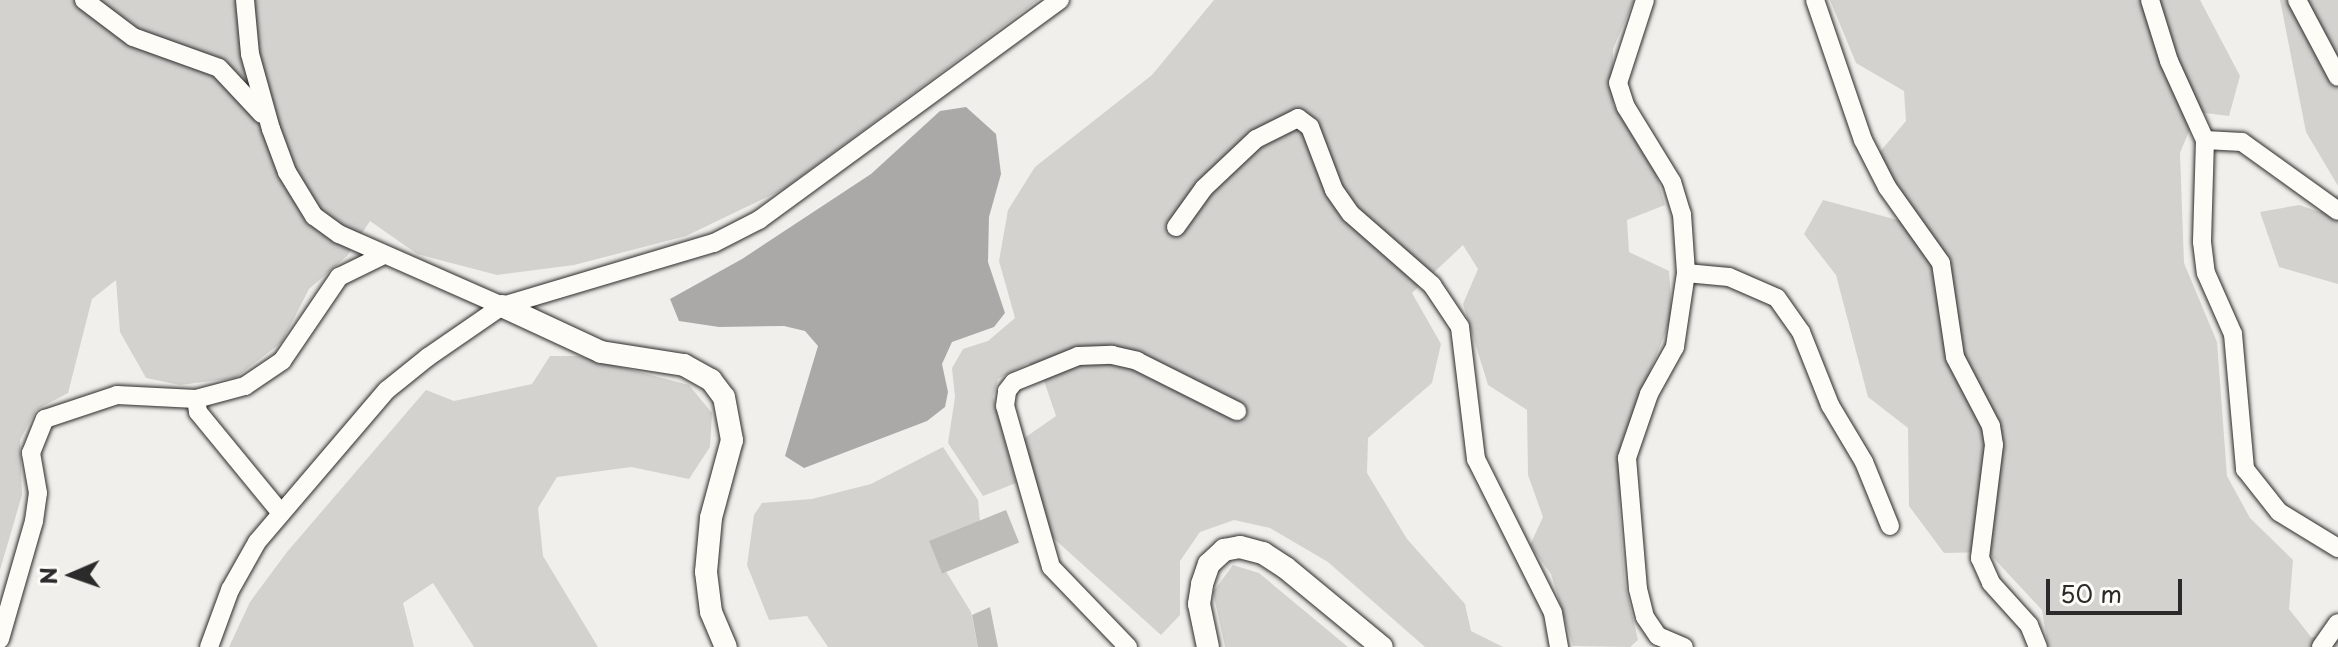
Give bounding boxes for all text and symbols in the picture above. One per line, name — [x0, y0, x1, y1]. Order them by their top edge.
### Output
north arrow — [32, 535, 112, 615]
scale bar — [2050, 563, 2186, 613]
text: N — [31, 567, 64, 585]
text: 50 m — [2060, 575, 2122, 611]

